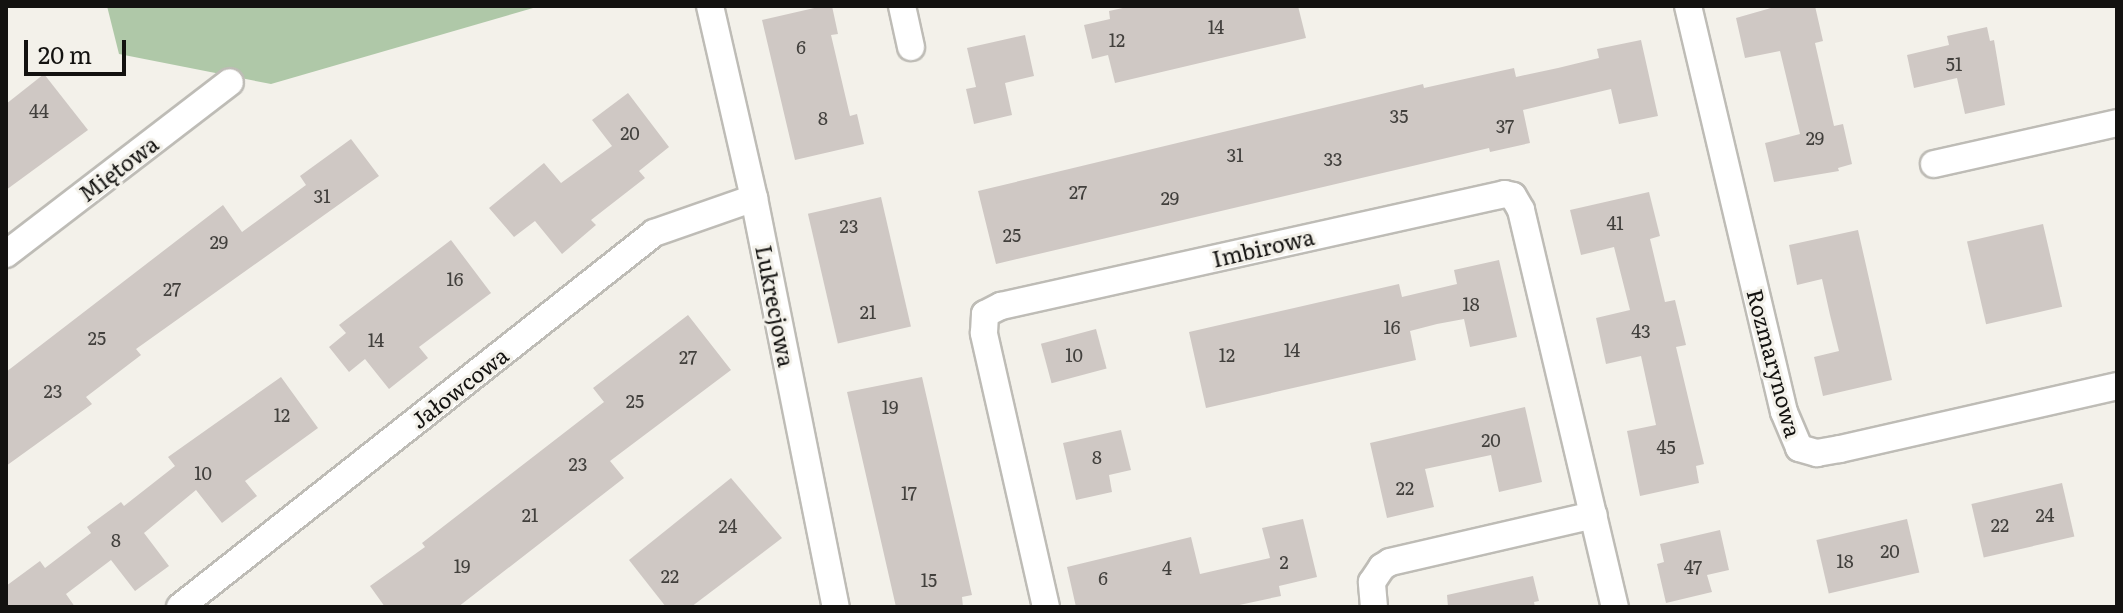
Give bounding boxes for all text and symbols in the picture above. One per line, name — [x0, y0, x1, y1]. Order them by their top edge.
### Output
house number: 14 — [1208, 16, 1224, 38]
scale bar — [28, 24, 130, 74]
house number: 12 — [1109, 29, 1125, 51]
text: 20 m — [38, 36, 92, 71]
house number: 6 — [796, 36, 806, 58]
house number: 51 — [1946, 53, 1962, 75]
house number: 44 — [29, 100, 49, 122]
house number: 35 — [1390, 105, 1408, 127]
house number: 8 — [818, 107, 828, 129]
house number: 37 — [1496, 115, 1514, 137]
house number: 20 — [620, 122, 640, 144]
house number: 29 — [1806, 127, 1824, 149]
street label: Miętowa — [73, 130, 163, 206]
house number: 31 — [1226, 144, 1244, 166]
house number: 33 — [1324, 148, 1342, 170]
house number: 27 — [1069, 181, 1087, 203]
house number: 31 — [313, 185, 331, 207]
house number: 29 — [1161, 187, 1179, 209]
house number: 41 — [1606, 212, 1624, 234]
house number: 23 — [840, 215, 858, 237]
street label: Imbirowa — [1209, 222, 1317, 272]
house number: 25 — [1003, 224, 1021, 246]
house number: 29 — [210, 231, 228, 253]
street label: Lukrecjowa — [751, 243, 801, 369]
house number: 16 — [447, 268, 463, 290]
house number: 27 — [163, 278, 181, 300]
street label: Rozmarynowa — [1743, 286, 1807, 440]
house number: 18 — [1462, 293, 1480, 315]
house number: 21 — [860, 301, 876, 323]
house number: 16 — [1384, 316, 1400, 338]
house number: 43 — [1631, 320, 1651, 342]
house number: 25 — [88, 327, 106, 349]
house number: 14 — [368, 329, 384, 351]
house number: 14 — [1284, 339, 1300, 361]
street label: Jałowcowa — [405, 341, 513, 433]
house number: 10 — [1065, 344, 1083, 366]
house number: 12 — [1219, 344, 1235, 366]
house number: 27 — [679, 346, 697, 368]
house number: 23 — [44, 380, 62, 402]
house number: 25 — [626, 390, 644, 412]
house number: 19 — [882, 396, 898, 418]
house number: 12 — [274, 404, 290, 426]
house number: 20 — [1481, 429, 1501, 451]
house number: 45 — [1656, 436, 1676, 458]
house number: 8 — [1092, 446, 1102, 468]
house number: 23 — [569, 453, 587, 475]
house number: 10 — [194, 462, 212, 484]
house number: 22 — [1396, 477, 1414, 499]
house number: 17 — [901, 482, 917, 504]
house number: 21 — [522, 504, 538, 526]
house number: 24 — [2035, 504, 2055, 526]
house number: 22 — [1991, 514, 2009, 536]
house number: 24 — [718, 515, 738, 537]
house number: 8 — [111, 529, 121, 551]
house number: 20 — [1880, 540, 1900, 562]
house number: 18 — [1836, 550, 1854, 572]
house number: 2 — [1279, 551, 1289, 573]
house number: 19 — [454, 555, 470, 577]
house number: 47 — [1684, 556, 1702, 578]
house number: 4 — [1162, 557, 1172, 579]
house number: 22 — [661, 565, 679, 587]
house number: 6 — [1098, 567, 1108, 589]
house number: 15 — [921, 569, 937, 591]

